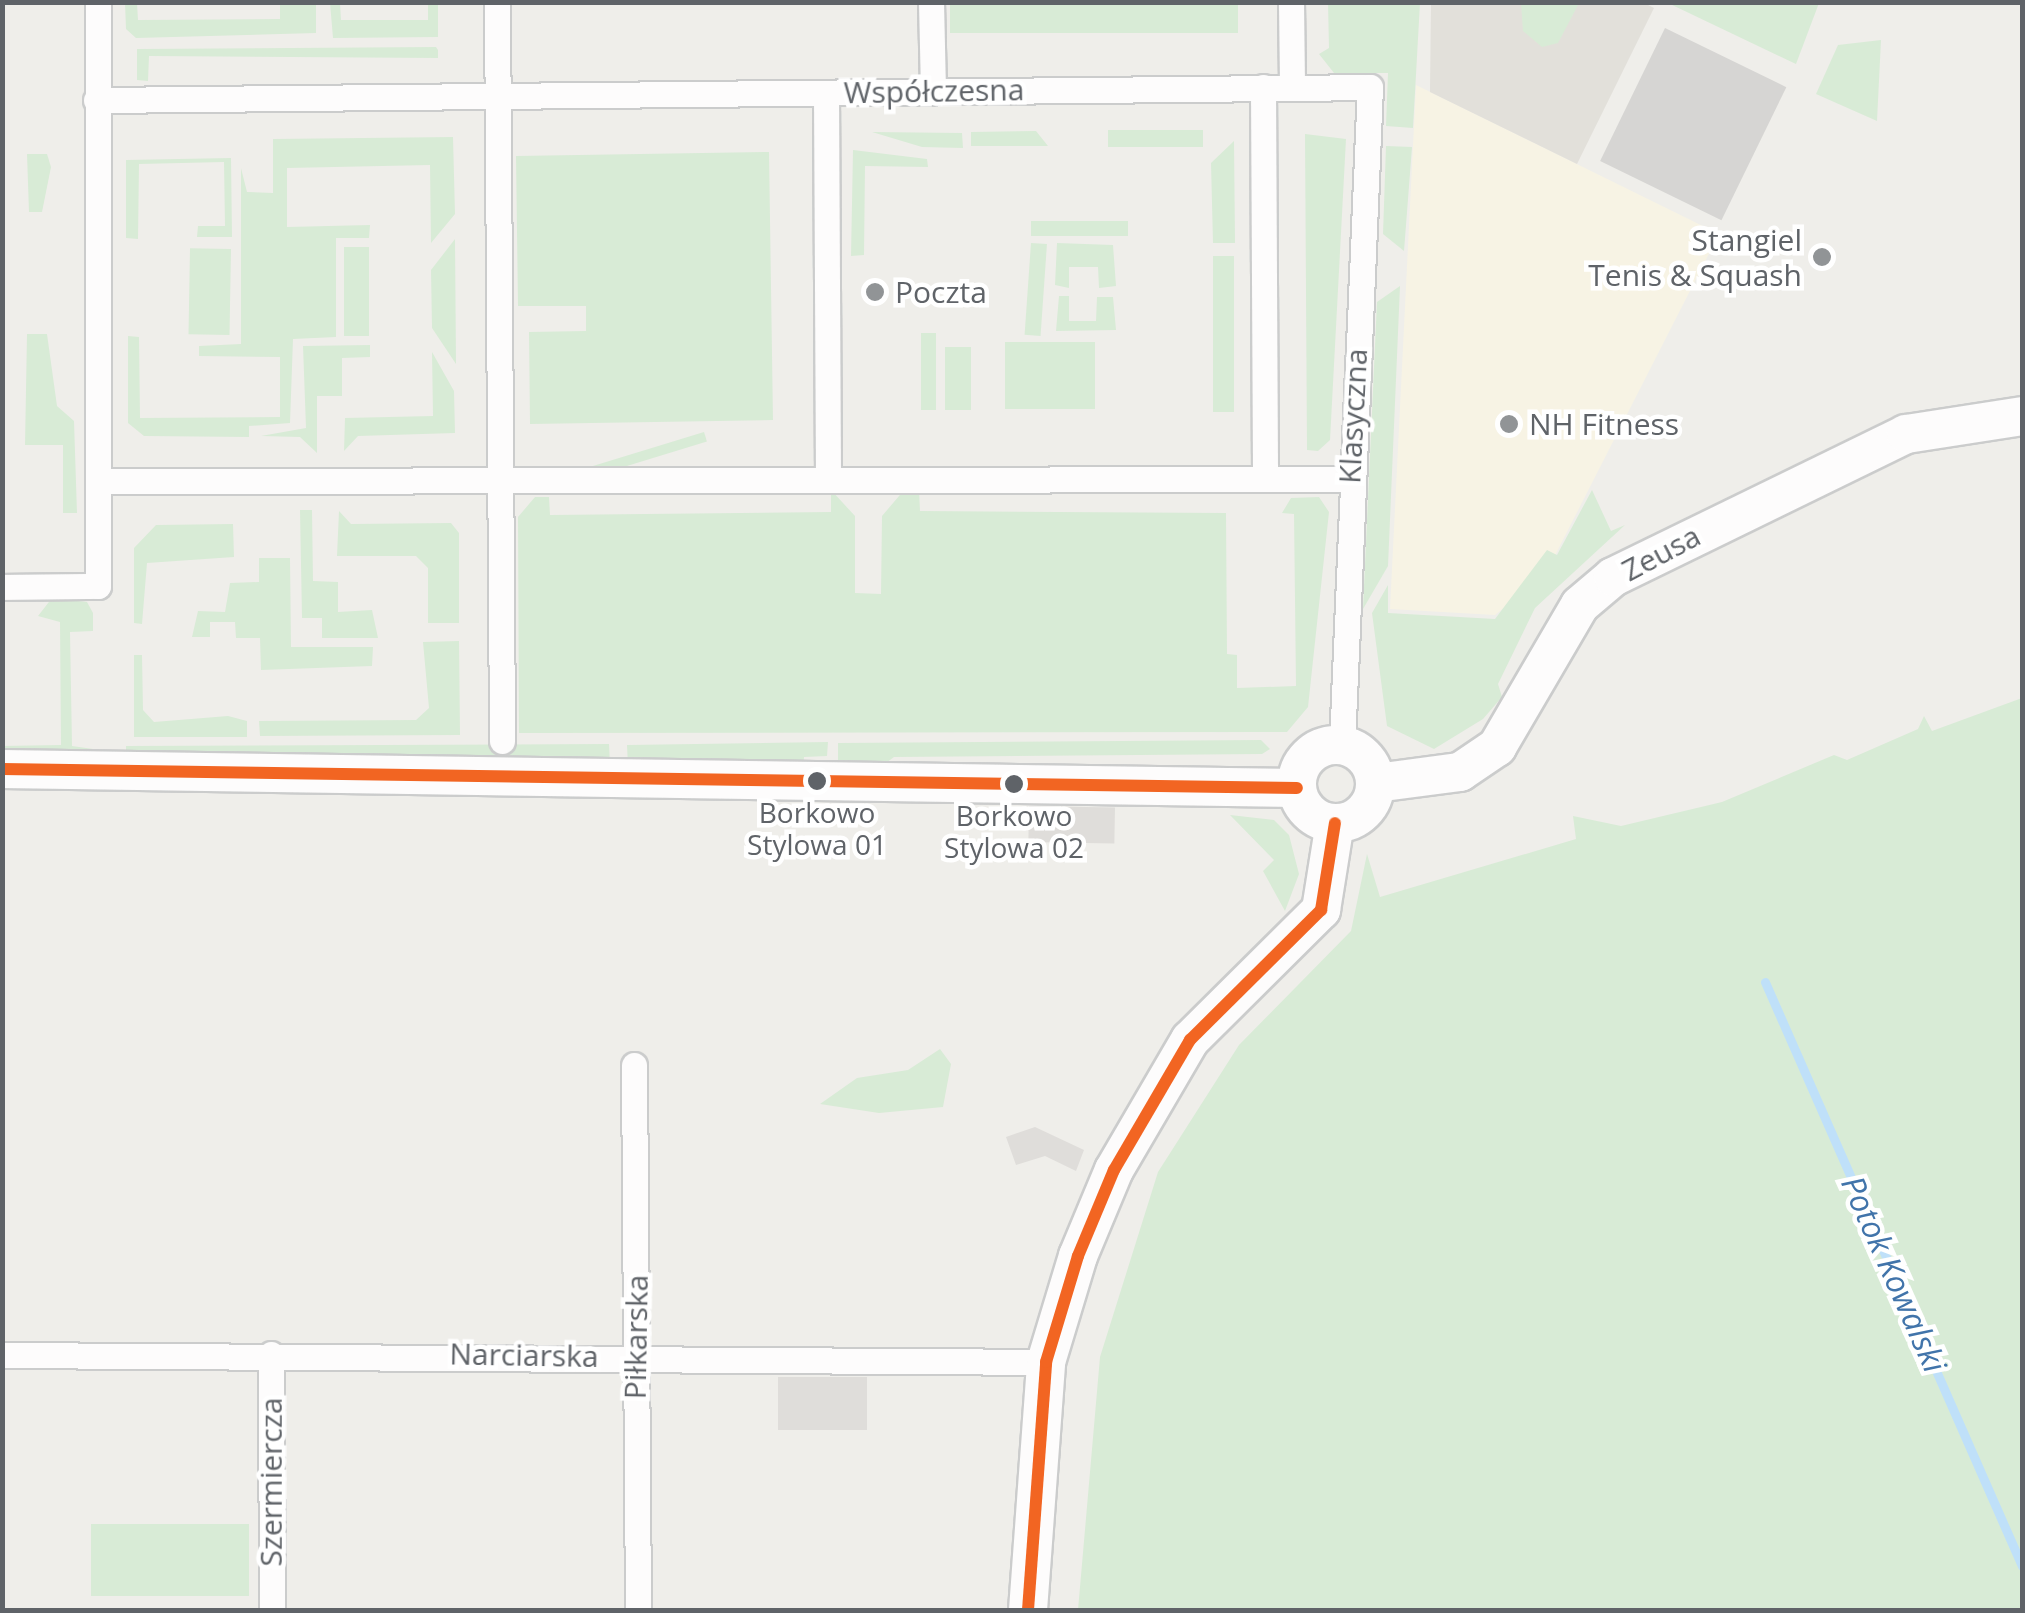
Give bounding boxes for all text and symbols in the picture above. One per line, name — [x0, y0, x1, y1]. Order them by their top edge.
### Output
street label: Współczesna — [843, 71, 1025, 111]
place label: Stangiel Tenis & Squash — [1588, 222, 1802, 292]
marker: Stangiel Tenis & Squash — [1811, 246, 1833, 268]
place label: Poczta — [895, 274, 987, 310]
marker: Poczta — [864, 281, 886, 303]
street label: Klasyczna — [1331, 347, 1375, 485]
place label: NH Fitness — [1529, 406, 1679, 442]
marker: NH Fitness — [1498, 413, 1520, 435]
street label: Zeusa — [1616, 518, 1706, 588]
marker: Borkowo Stylowa 01 — [807, 771, 827, 791]
marker: Borkowo Stylowa 02 — [1004, 774, 1024, 794]
place label: Borkowo Stylowa 01 — [747, 795, 887, 861]
place label: Borkowo Stylowa 02 — [944, 798, 1084, 864]
water label: Potok Kowalski — [1834, 1170, 1954, 1378]
street label: Piłkarska — [617, 1274, 655, 1400]
street label: Narciarska — [449, 1336, 599, 1374]
street label: Szermiercza — [253, 1397, 289, 1567]

